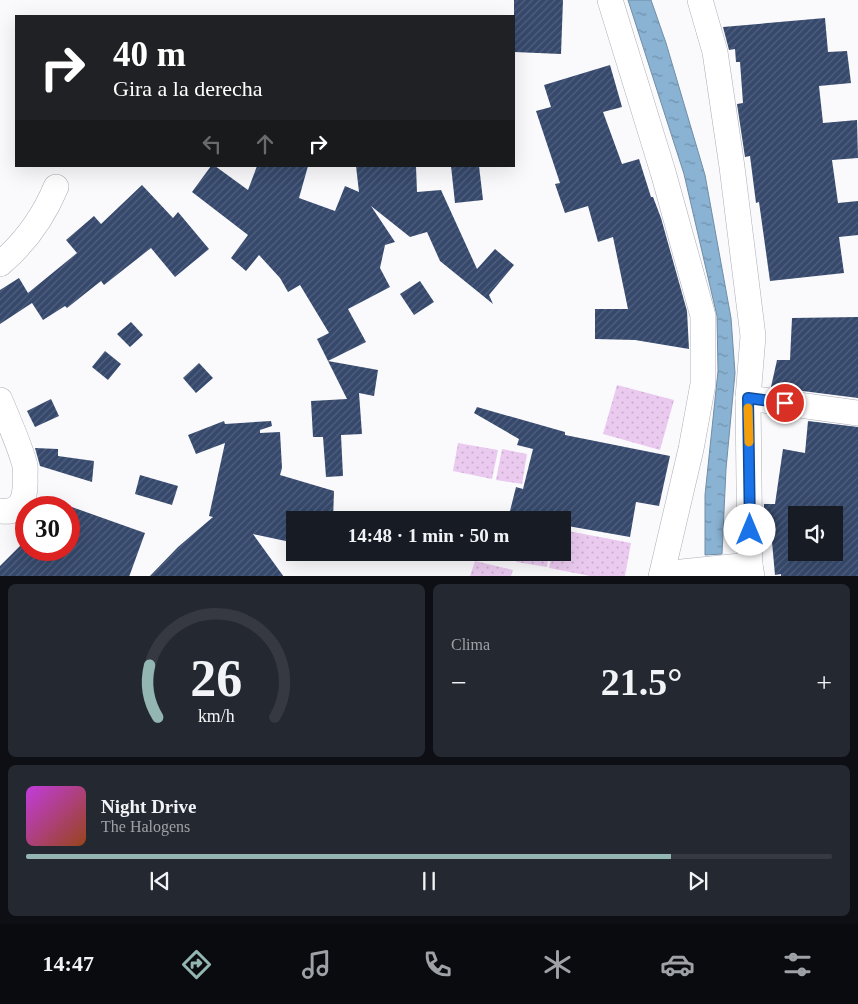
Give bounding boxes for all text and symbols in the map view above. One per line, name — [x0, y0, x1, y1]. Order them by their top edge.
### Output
icon: right — [30, 35, 95, 100]
text: 40 m — [113, 35, 186, 74]
text: Gira a la derecha — [113, 76, 263, 101]
icon: left — [198, 130, 226, 158]
icon: ahead — [251, 130, 279, 158]
icon: right — [304, 130, 332, 158]
pin — [764, 382, 806, 424]
icon: arrive — [771, 389, 799, 417]
speed limit sign: 30 — [15, 496, 80, 561]
position arrow — [723, 503, 775, 555]
map controls — [788, 506, 843, 561]
button: sound — [788, 506, 843, 561]
text: 14:48 · 1 min · 50 m — [348, 525, 509, 546]
text: Clima — [451, 636, 490, 653]
text: 26 — [191, 650, 243, 707]
text: 21.5° — [601, 661, 682, 703]
text: − — [451, 667, 467, 698]
text: + — [816, 667, 832, 698]
text: km/h — [198, 706, 235, 726]
text: Night Drive — [101, 796, 197, 817]
text: The Halogens — [101, 818, 190, 835]
icon: previous — [146, 867, 174, 895]
icon: pause — [415, 867, 443, 895]
icon: next — [684, 867, 712, 895]
icon: directions — [179, 947, 214, 982]
icon: music — [299, 947, 334, 982]
icon: phone — [420, 947, 455, 982]
icon: climate — [540, 947, 575, 982]
icon: car — [660, 947, 695, 982]
icon: filters — [780, 947, 815, 982]
text: 14:47 — [43, 951, 94, 976]

